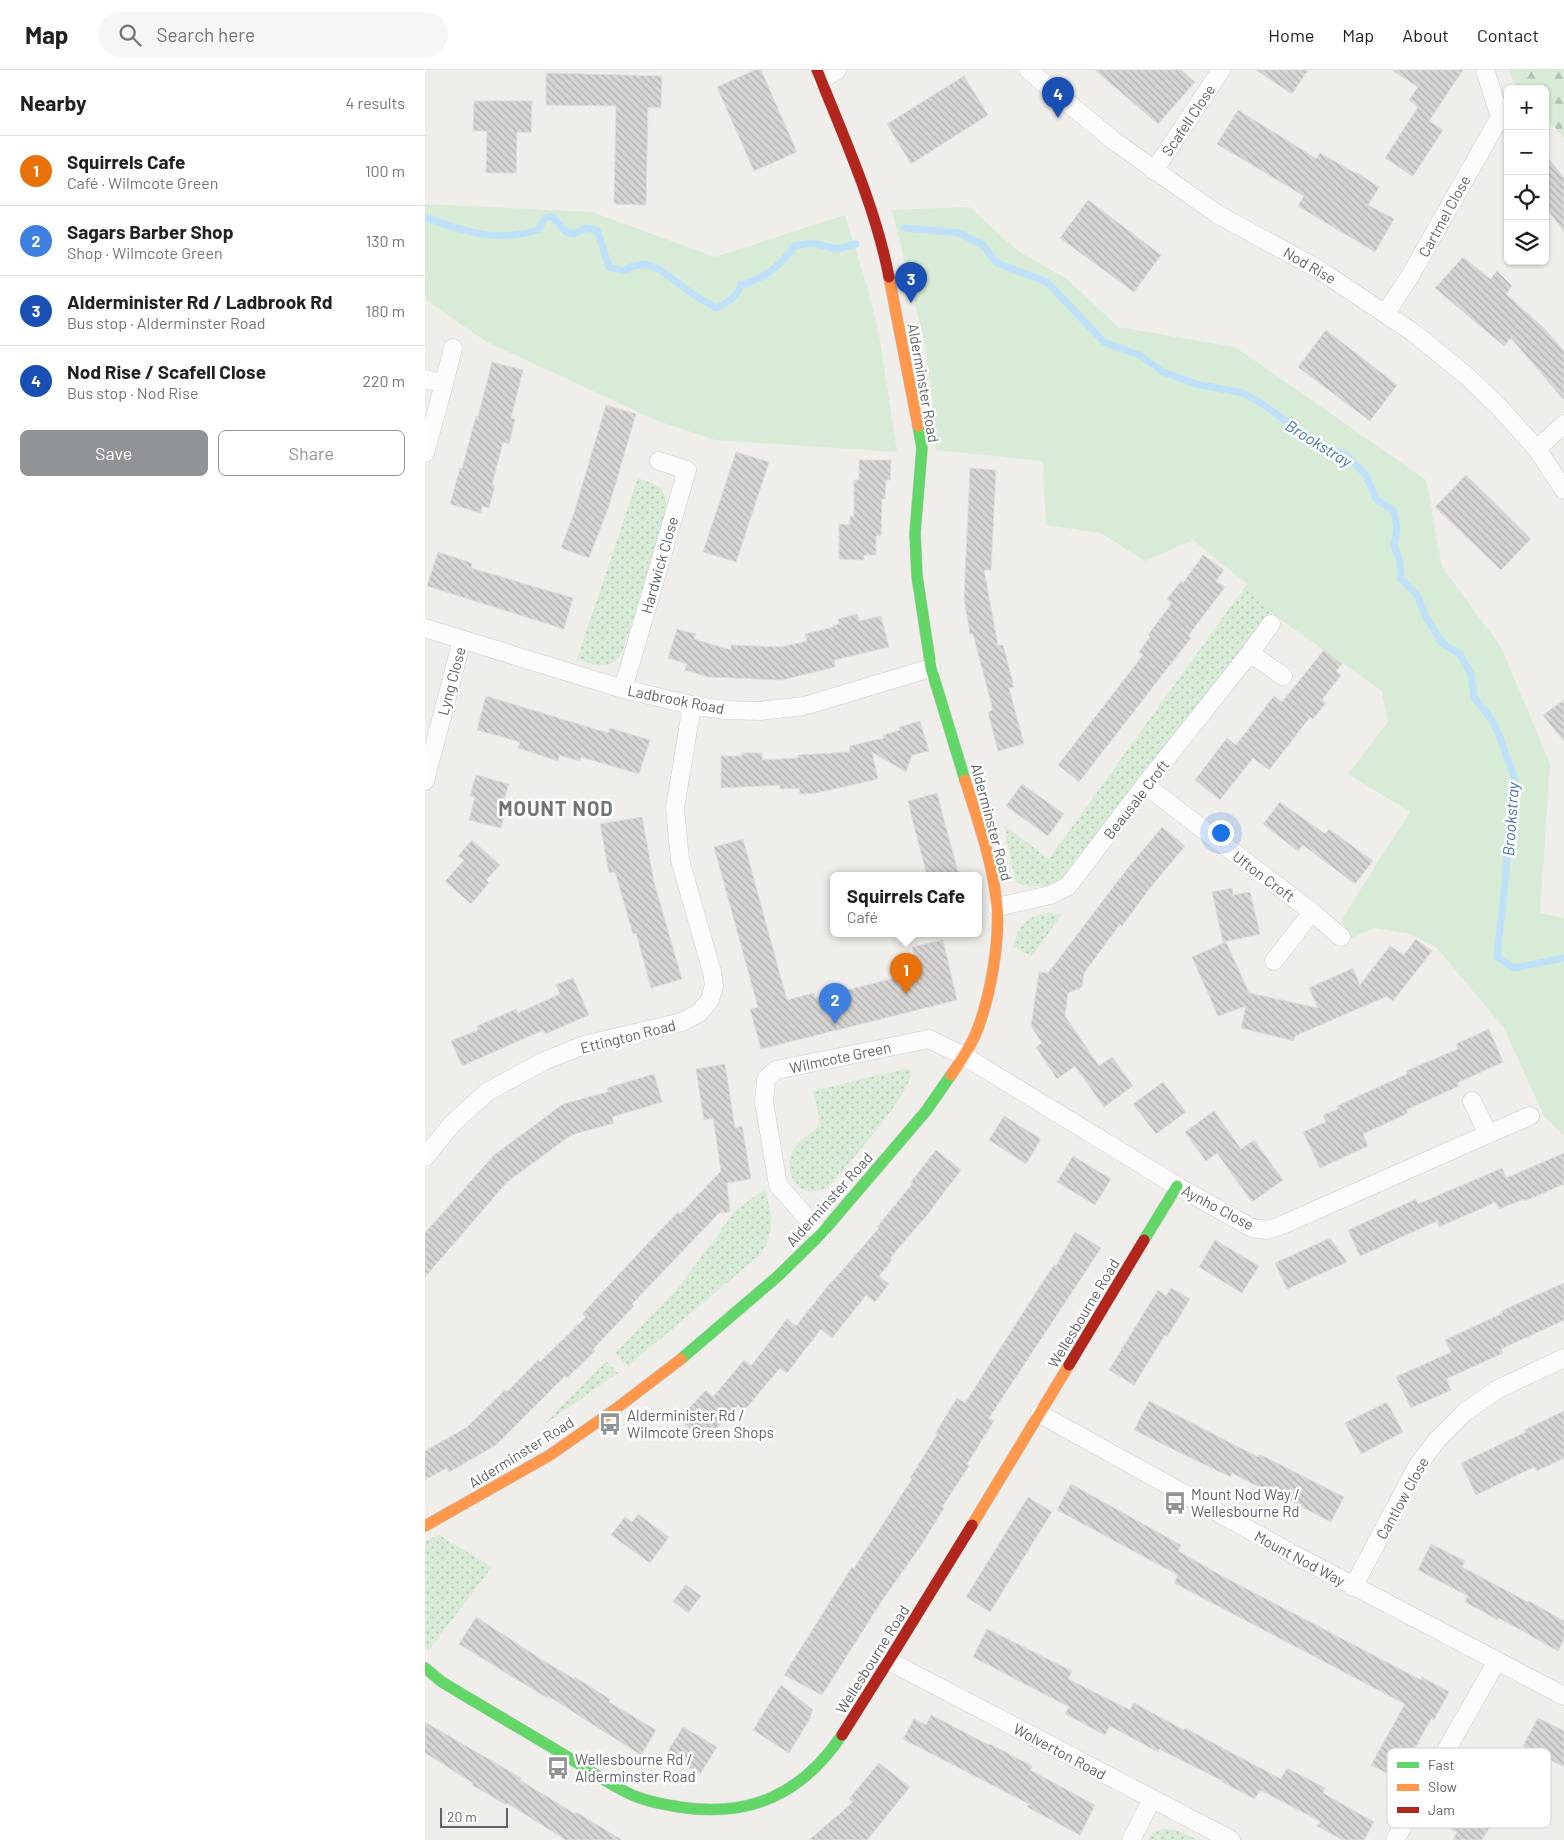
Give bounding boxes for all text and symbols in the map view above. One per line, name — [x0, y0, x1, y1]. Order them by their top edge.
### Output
search box — [98, 12, 448, 57]
text: Map — [25, 20, 68, 49]
icon: search — [116, 21, 144, 49]
text: Search here — [156, 23, 255, 46]
text: Home — [1268, 24, 1314, 46]
text: Map — [1342, 24, 1374, 46]
text: About — [1402, 24, 1449, 46]
text: Contact — [1477, 24, 1539, 46]
pin: 4 — [1042, 77, 1074, 118]
street label: Scafell Close — [1157, 81, 1219, 159]
map controls — [1504, 85, 1549, 265]
button: + — [1504, 85, 1549, 130]
text: Nearby — [20, 90, 86, 115]
text: 4 results — [345, 93, 405, 112]
button: − — [1504, 130, 1549, 175]
text: Squirrels Cafe — [67, 150, 185, 173]
text: 1 — [33, 161, 39, 180]
text: 100 m — [365, 161, 405, 180]
street label: Cartmel Close — [1414, 172, 1474, 260]
text: Café · Wilmcote Green — [67, 173, 218, 192]
button: locate — [1504, 175, 1549, 220]
text: Sagars Barber Shop — [67, 220, 233, 243]
button: layers — [1504, 220, 1549, 265]
text: 2 — [32, 231, 40, 250]
text: 130 m — [366, 231, 405, 250]
text: Shop · Wilmcote Green — [67, 243, 223, 262]
street label: Nod Rise — [1281, 243, 1339, 287]
pin: 3 — [895, 262, 927, 303]
text: Alderminister Rd / Ladbrook Rd — [67, 290, 333, 313]
text: 3 — [32, 301, 40, 320]
text: 180 m — [366, 301, 405, 320]
text: Bus stop · Alderminster Road — [67, 313, 265, 332]
street label: Alderminster Road — [905, 322, 943, 444]
text: Nod Rise / Scafell Close — [67, 360, 266, 383]
text: 4 — [31, 371, 41, 390]
text: 220 m — [362, 371, 405, 390]
text: Bus stop · Nod Rise — [67, 383, 198, 402]
water label: Brookstray — [1283, 415, 1356, 471]
button: Save — [20, 430, 208, 476]
button: Share — [218, 430, 405, 476]
street label: Hardwick Close — [637, 514, 681, 616]
street label: Lyng Close — [433, 645, 469, 717]
street label: Ladbrook Road — [626, 681, 726, 717]
street label: Beausale Croft — [1099, 756, 1173, 842]
street label: Alderminster Road — [968, 761, 1016, 883]
water label: Brookstray — [1498, 781, 1522, 857]
district label: MOUNT NOD — [498, 796, 614, 820]
your location — [1208, 820, 1234, 846]
street label: Ufton Croft — [1229, 847, 1299, 905]
popup — [830, 872, 982, 937]
text: Squirrels Cafe — [847, 884, 965, 907]
text: Café — [847, 907, 878, 926]
pin: 1 — [890, 953, 922, 994]
pin: 2 — [819, 983, 851, 1024]
street label: Ettington Road — [578, 1015, 678, 1057]
street label: Wilmcote Green — [788, 1037, 892, 1077]
street label: Alderminster Road — [782, 1148, 876, 1250]
street label: Aynho Close — [1179, 1181, 1257, 1233]
street label: Wellesbourne Road — [1043, 1255, 1123, 1371]
place label: Alderminister Rd / Wilmcote Green Shops — [627, 1406, 774, 1441]
bus stop icon: Alderminister Rd / Wilmcote Green Shops — [597, 1411, 623, 1437]
street label: Alderminster Road — [465, 1412, 577, 1492]
street label: Cantlow Close — [1372, 1454, 1432, 1542]
place label: Mount Nod Way / Wellesbourne Rd — [1191, 1485, 1300, 1520]
bus stop icon: Mount Nod Way / Wellesbourne Rd — [1162, 1490, 1188, 1516]
street label: Mount Nod Way — [1252, 1527, 1348, 1589]
street label: Wellesbourne Road — [831, 1602, 913, 1716]
street label: Wolverton Road — [1011, 1719, 1109, 1783]
legend — [1387, 1748, 1551, 1828]
place label: Wellesbourne Rd / Alderminster Road — [575, 1750, 696, 1785]
bus stop icon: Wellesbourne Rd / Alderminster Road — [545, 1755, 571, 1781]
text: Fast — [1428, 1756, 1454, 1773]
text: Slow — [1428, 1778, 1457, 1795]
text: Jam — [1428, 1801, 1455, 1818]
scale bar — [440, 1805, 507, 1828]
text: 20 m — [447, 1808, 477, 1825]

